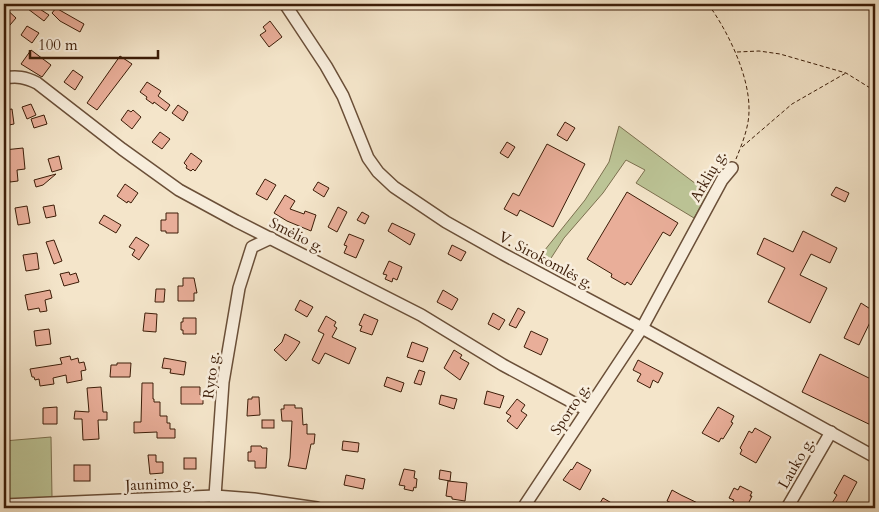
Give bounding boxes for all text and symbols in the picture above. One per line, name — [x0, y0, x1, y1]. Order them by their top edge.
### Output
scale bar — [30, 28, 158, 60]
text: 100 m — [38, 35, 78, 55]
street label: Arklių g. — [685, 146, 731, 206]
street label: Smėlio g. — [266, 213, 328, 257]
street label: V. Sirokomlės g. — [495, 227, 597, 293]
street label: Ryto g. — [198, 350, 224, 400]
street label: Sporto g. — [546, 379, 594, 439]
street label: Lauko g. — [773, 434, 819, 492]
street label: Jaunimo g. — [123, 473, 195, 495]

